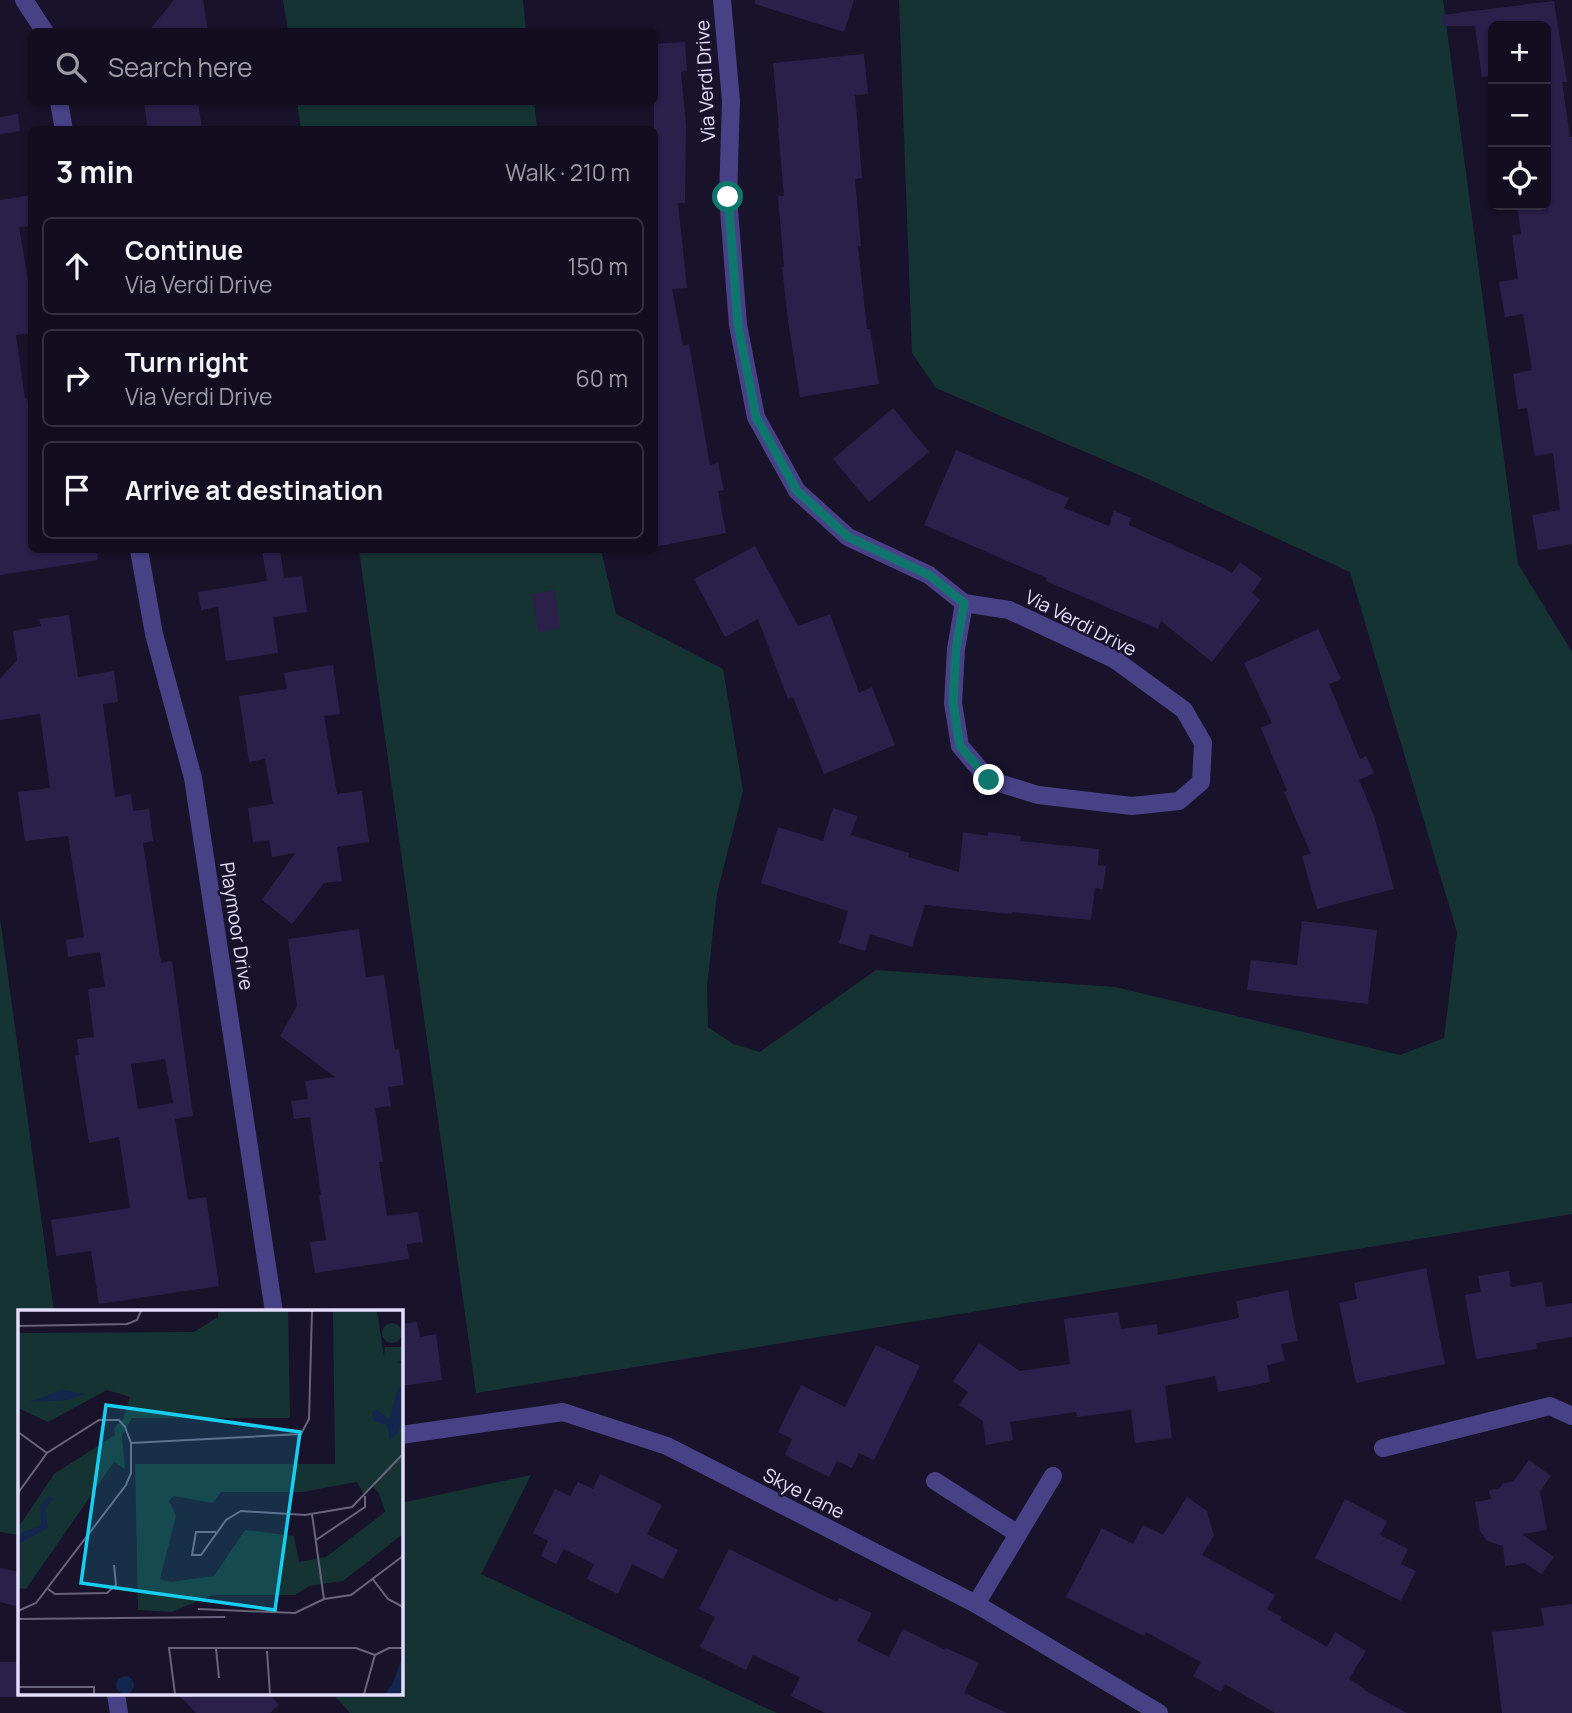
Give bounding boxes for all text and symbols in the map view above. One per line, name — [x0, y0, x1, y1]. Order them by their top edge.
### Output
street label: Via Verdi Drive — [689, 19, 721, 143]
map controls — [1488, 21, 1551, 210]
button: + — [1488, 21, 1551, 84]
search box — [28, 28, 658, 105]
icon: search — [52, 48, 90, 86]
text: Search here — [108, 49, 253, 85]
button: − — [1488, 84, 1551, 147]
button: locate — [1488, 147, 1551, 210]
text: 3 min — [56, 151, 134, 192]
text: Walk · 210 m — [505, 156, 630, 188]
route start — [712, 181, 743, 212]
text: Continue — [125, 232, 243, 268]
icon: ahead — [58, 247, 96, 285]
text: 150 m — [568, 250, 628, 282]
text: Via Verdi Drive — [125, 268, 273, 300]
text: Turn right — [125, 344, 249, 380]
icon: right — [58, 359, 96, 397]
text: 60 m — [576, 362, 628, 394]
text: Via Verdi Drive — [125, 380, 273, 412]
icon: arrive — [58, 471, 96, 509]
text: Arrive at destination — [125, 472, 383, 508]
street label: Via Verdi Drive — [1021, 584, 1141, 662]
route end — [973, 764, 1004, 795]
street label: Playmoor Drive — [214, 860, 260, 992]
inset map — [18, 1310, 402, 1696]
street label: Skye Lane — [759, 1461, 849, 1525]

